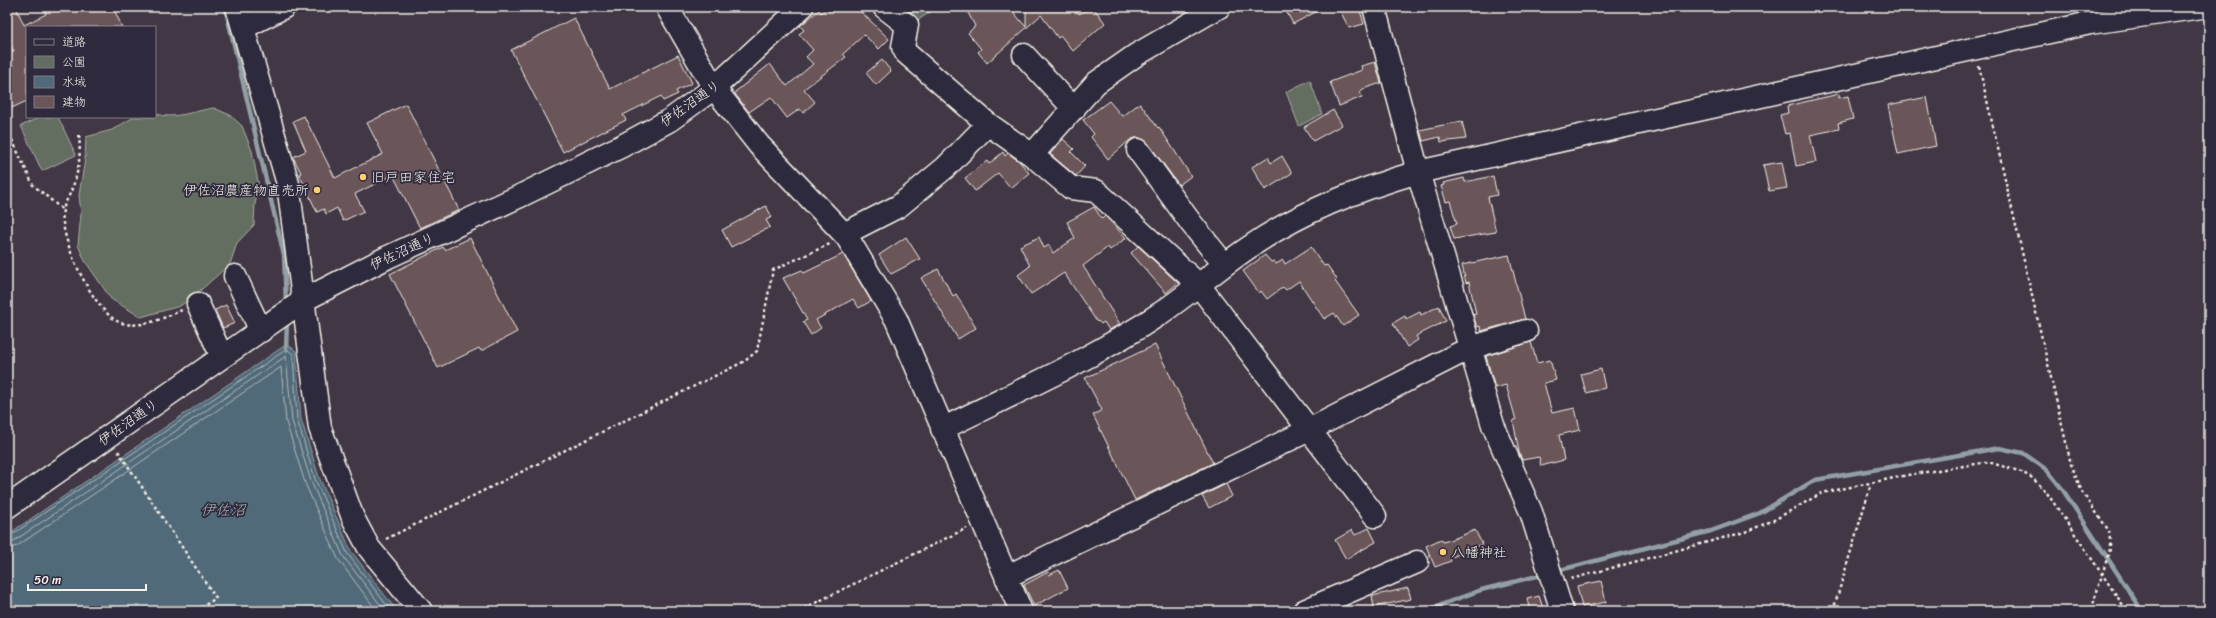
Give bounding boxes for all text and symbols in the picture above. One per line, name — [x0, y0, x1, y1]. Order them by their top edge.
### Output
legend — [26, 26, 156, 118]
text: 道路 — [62, 31, 86, 53]
text: 公園 — [62, 51, 86, 73]
text: 水域 — [62, 71, 86, 93]
street label: 伊佐沼通り — [654, 73, 726, 134]
text: 建物 — [62, 91, 86, 113]
place label: 旧戸田家住宅 — [371, 165, 455, 190]
marker: 旧戸田家住宅 — [358, 172, 368, 182]
place label: 伊佐沼農産物直売所 — [183, 178, 309, 203]
marker: 伊佐沼農産物直売所 — [312, 185, 322, 195]
street label: 伊佐沼通り — [365, 225, 439, 278]
street label: 伊佐沼通り — [92, 392, 164, 453]
water label: 伊佐沼 — [200, 497, 247, 523]
place label: 八幡神社 — [1451, 540, 1507, 565]
marker: 八幡神社 — [1438, 547, 1448, 557]
scale bar — [28, 566, 146, 592]
text: 50 m — [34, 569, 61, 591]

